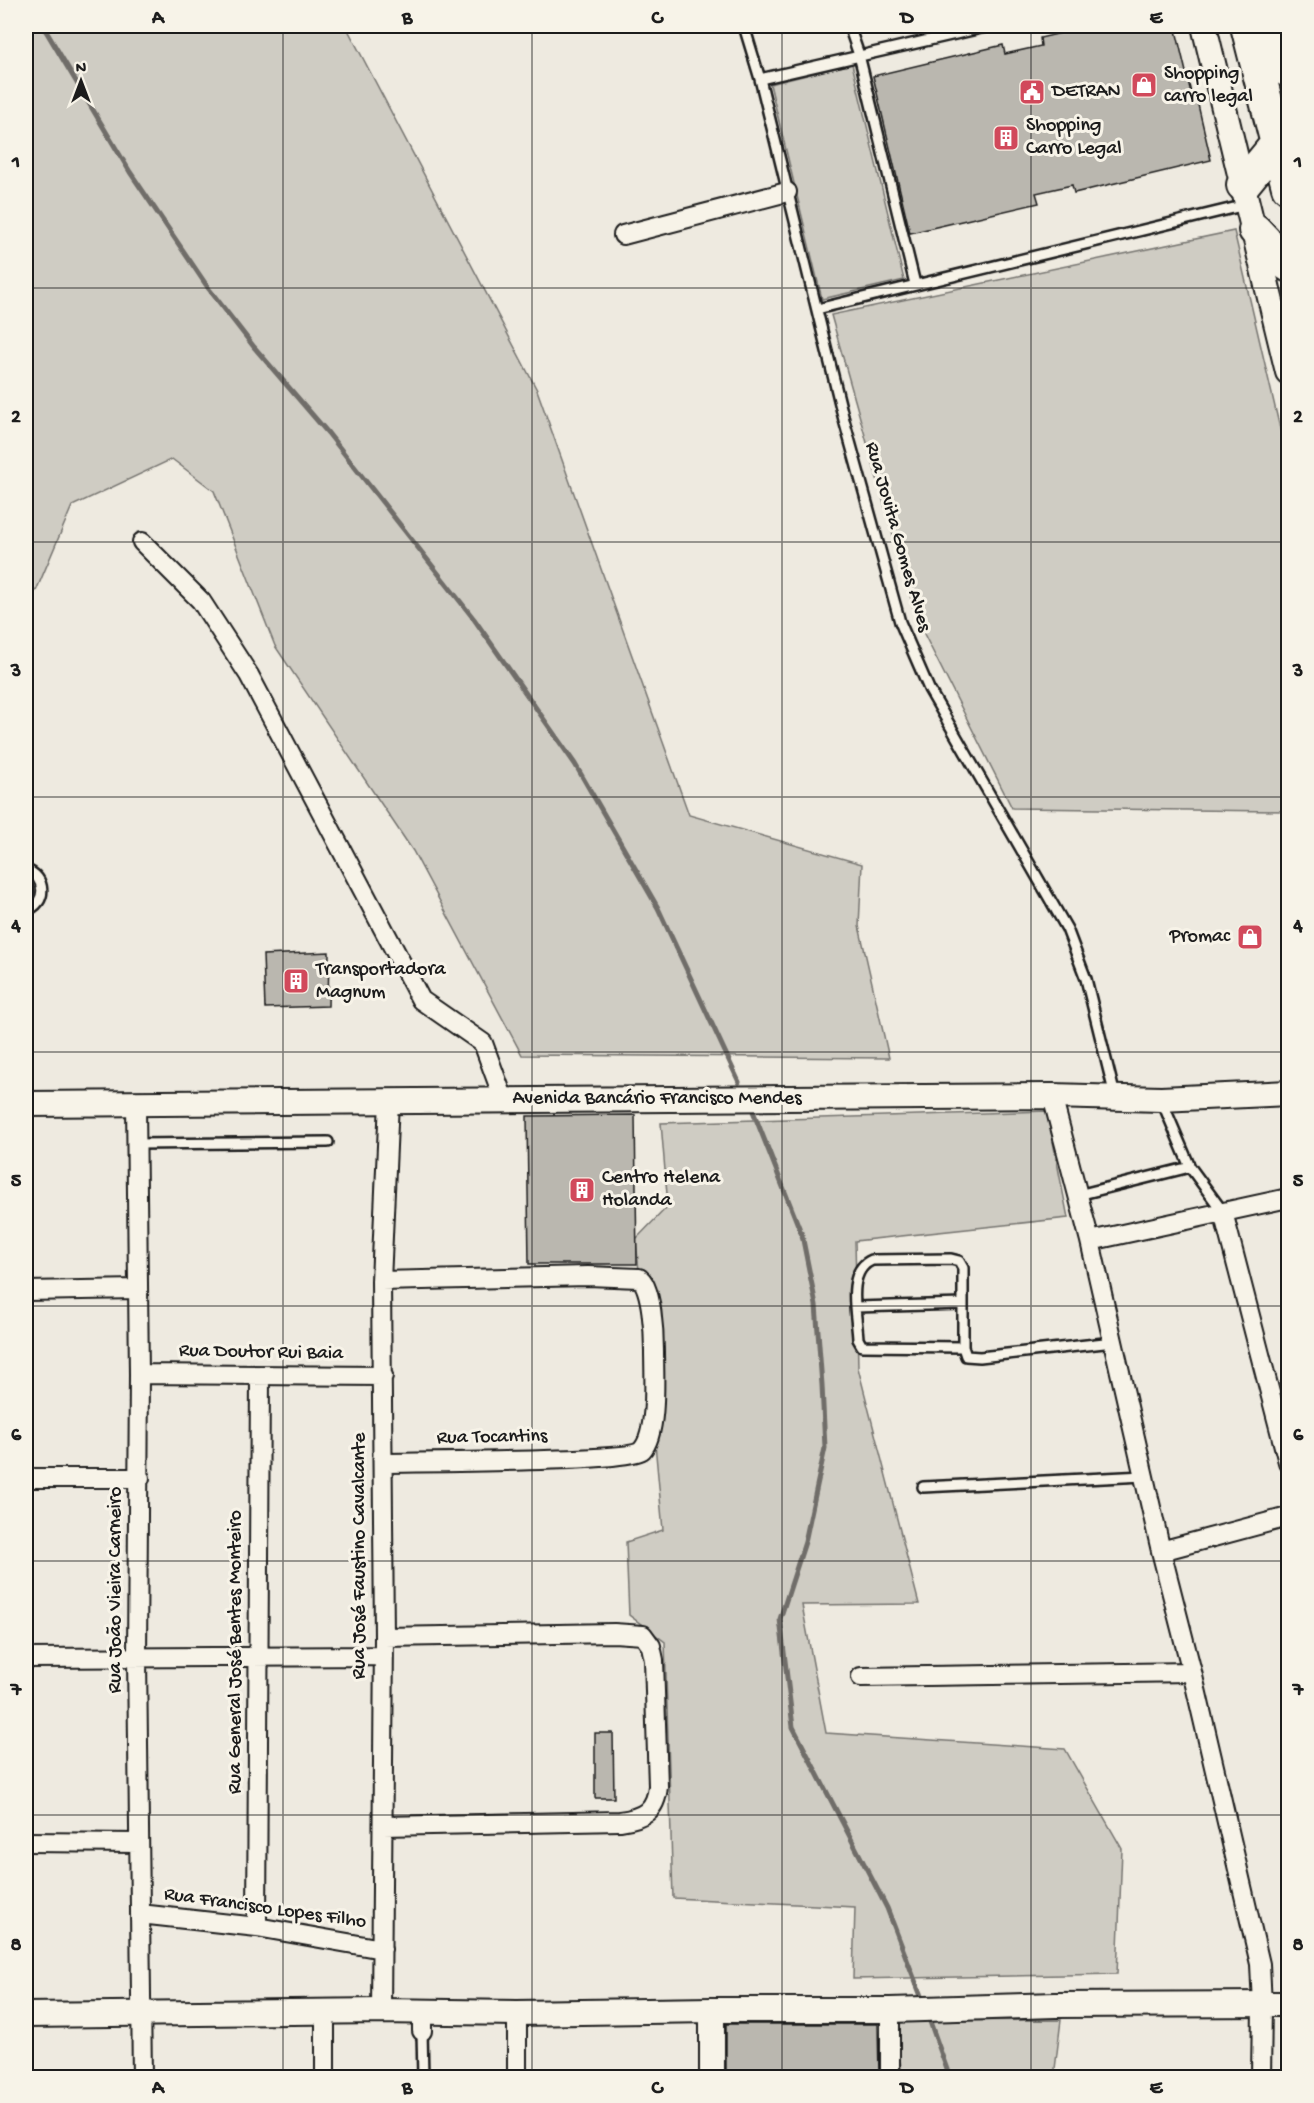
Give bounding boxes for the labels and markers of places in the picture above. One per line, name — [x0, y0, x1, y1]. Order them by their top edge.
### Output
place label: Shopping carro legal — [1164, 63, 1253, 109]
shop icon: Shopping carro legal — [1129, 70, 1159, 100]
public building icon: DETRAN — [1017, 77, 1047, 107]
place label: DETRAN — [1050, 81, 1121, 104]
place label: Shopping Carro Legal — [1026, 115, 1122, 161]
building icon: Shopping Carro Legal — [991, 123, 1021, 153]
shop icon: Promac — [1235, 922, 1265, 952]
place label: Promac — [1168, 926, 1231, 949]
place label: Transportadora Magnum — [315, 959, 446, 1005]
building icon: Transportadora Magnum — [281, 966, 311, 996]
place label: Centro Helena Holanda — [602, 1167, 721, 1213]
building icon: Centro Helena Holanda — [567, 1175, 597, 1205]

